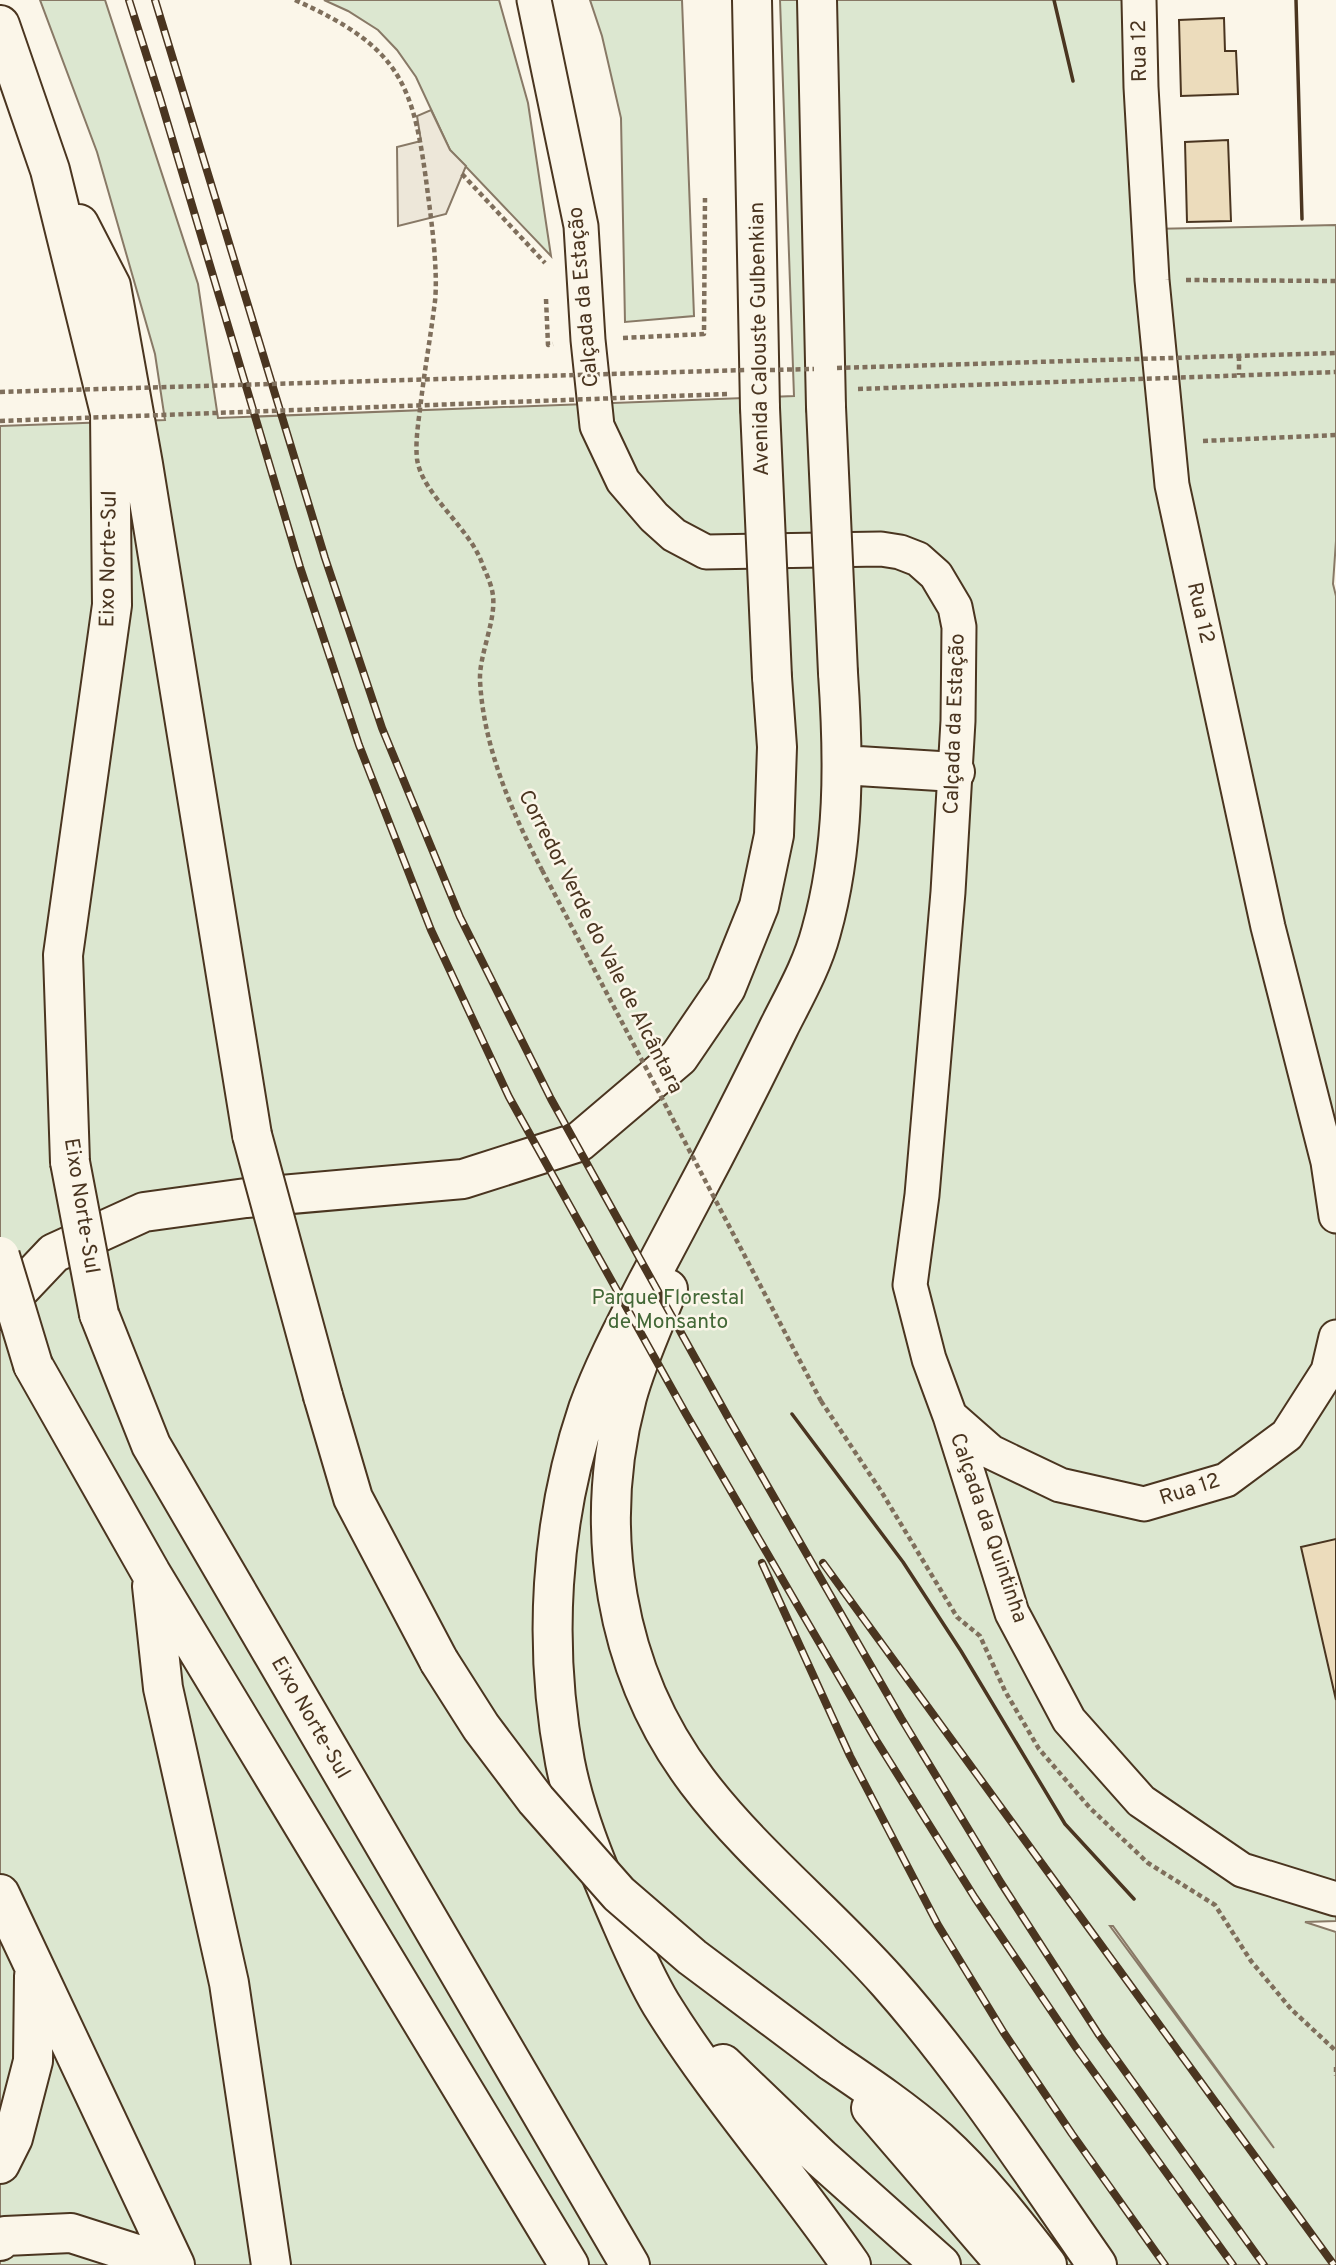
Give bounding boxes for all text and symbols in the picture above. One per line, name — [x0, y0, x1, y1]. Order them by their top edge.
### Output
street label: Rua 12 — [1126, 20, 1154, 82]
street label: Avenida Calouste Gulbenkian — [744, 202, 776, 476]
street label: Calçada da Estação — [563, 205, 605, 389]
street label: Eixo Norte-Sul — [94, 490, 124, 628]
street label: Rua 12 — [1180, 580, 1220, 646]
street label: Calçada da Estação — [938, 633, 972, 815]
street label: Corredor Verde do Vale de Alcântara — [511, 786, 689, 1098]
street label: Eixo Norte-Sul — [57, 1136, 105, 1276]
park label: Parque Florestal de Monsanto — [591, 1285, 745, 1336]
street label: Calçada da Quintinha — [943, 1430, 1033, 1626]
street label: Rua 12 — [1156, 1468, 1224, 1512]
street label: Eixo Norte-Sul — [264, 1652, 356, 1784]

